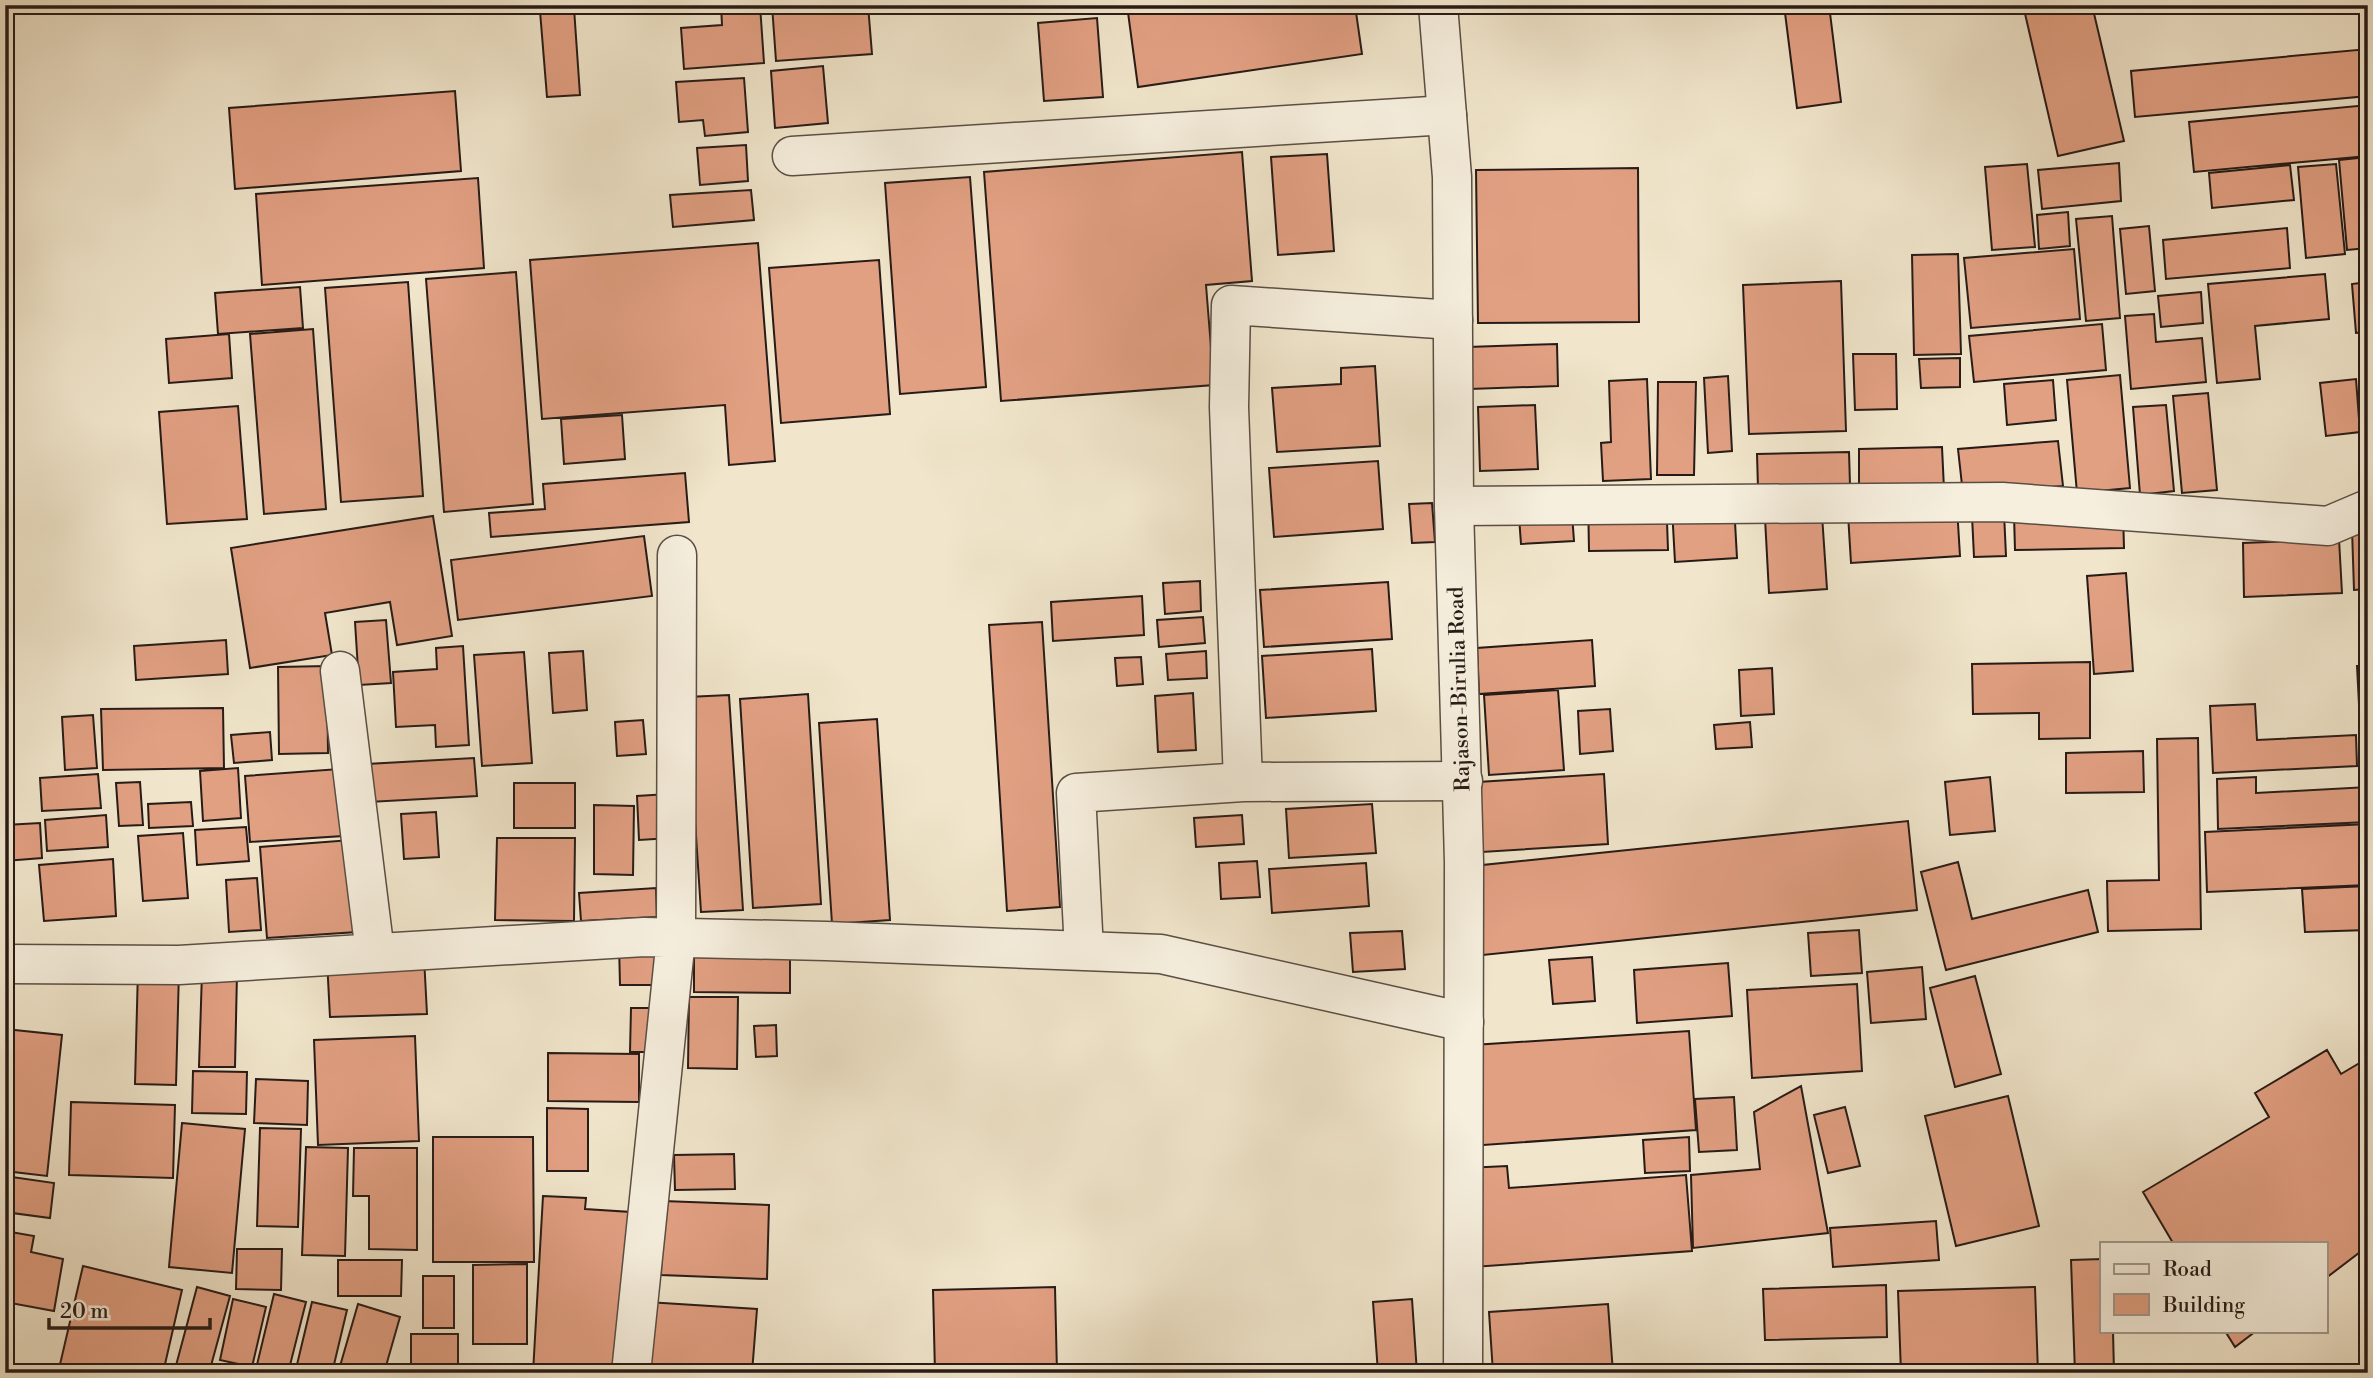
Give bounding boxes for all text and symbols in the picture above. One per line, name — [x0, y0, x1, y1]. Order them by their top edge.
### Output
street label: Rajason-Birulia Road — [1443, 586, 1477, 792]
legend — [2100, 1242, 2328, 1332]
text: Road — [2163, 1257, 2212, 1283]
scale bar — [49, 1287, 210, 1331]
text: Building — [2162, 1293, 2245, 1319]
text: 20 m — [60, 1299, 109, 1325]

